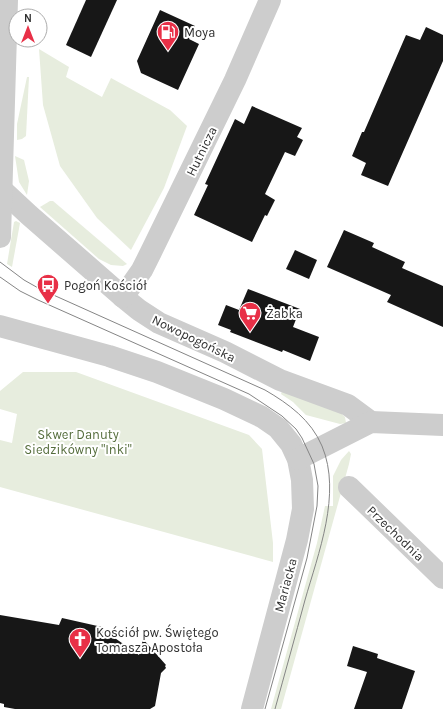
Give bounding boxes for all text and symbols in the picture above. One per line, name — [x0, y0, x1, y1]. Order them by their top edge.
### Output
north arrow — [8, 8, 48, 48]
text: N — [24, 12, 32, 25]
fuel station icon: Moya — [155, 19, 181, 52]
place label: Moya — [184, 25, 215, 40]
street label: Hutnicza — [183, 124, 220, 178]
bus stop icon: Pogoń Kościół — [35, 272, 61, 305]
place label: Pogoń Kościół — [64, 278, 147, 293]
supermarket icon: Żabka — [237, 300, 263, 333]
place label: Żabka — [266, 306, 303, 321]
street label: Nowopogońska — [150, 312, 238, 365]
park label: Skwer Danuty Siedzikówny "Inki" — [24, 427, 132, 457]
street label: Przechodnia — [364, 503, 427, 564]
street label: Mariacka — [271, 557, 300, 614]
place label: Kościół pw. Świętego Tomasza Apostoła — [96, 624, 219, 655]
church icon: Kościół pw. Świętego Tomasza Apostoła — [67, 626, 93, 659]

